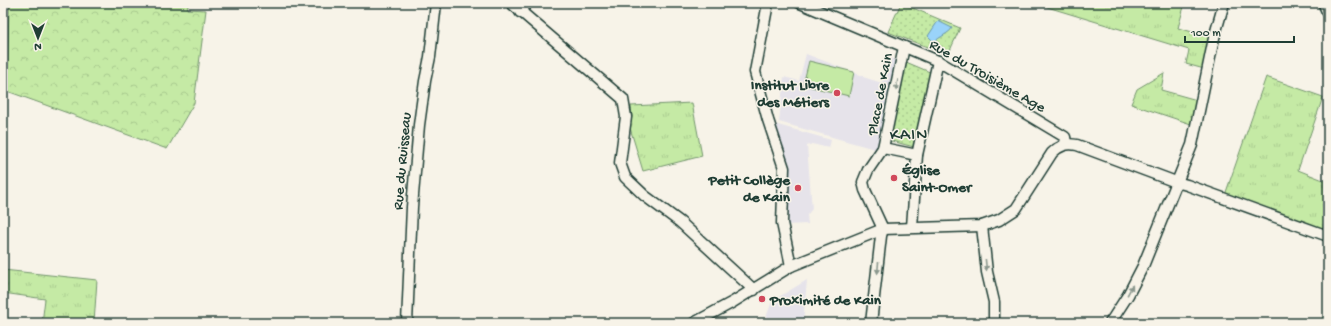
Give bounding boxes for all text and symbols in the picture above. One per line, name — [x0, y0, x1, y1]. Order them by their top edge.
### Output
north arrow — [18, 18, 58, 58]
scale bar — [1185, 18, 1294, 44]
text: 100 m — [1190, 27, 1221, 41]
street label: Rue du Troisième Age — [926, 36, 1049, 117]
text: N — [34, 40, 42, 52]
street label: Place de Kain — [864, 52, 898, 138]
place label: Institut Libre des Métiers — [751, 77, 830, 112]
one-way arrow — [893, 79, 899, 91]
marker: Institut Libre des Métiers — [832, 88, 842, 98]
street label: Rue du Ruisseau — [390, 112, 416, 211]
district label: KAIN — [890, 126, 928, 146]
place label: Église Saint-Omer — [902, 162, 973, 197]
place label: Petit Collège de Kain — [707, 172, 791, 207]
marker: Église Saint-Omer — [889, 173, 899, 183]
marker: Petit Collège de Kain — [793, 183, 803, 193]
one-way arrow — [983, 259, 990, 271]
one-way arrow — [875, 262, 881, 274]
one-way arrow — [1127, 284, 1134, 296]
place label: Proximité de Kain — [769, 292, 882, 310]
marker: Proximité de Kain — [757, 294, 767, 304]

